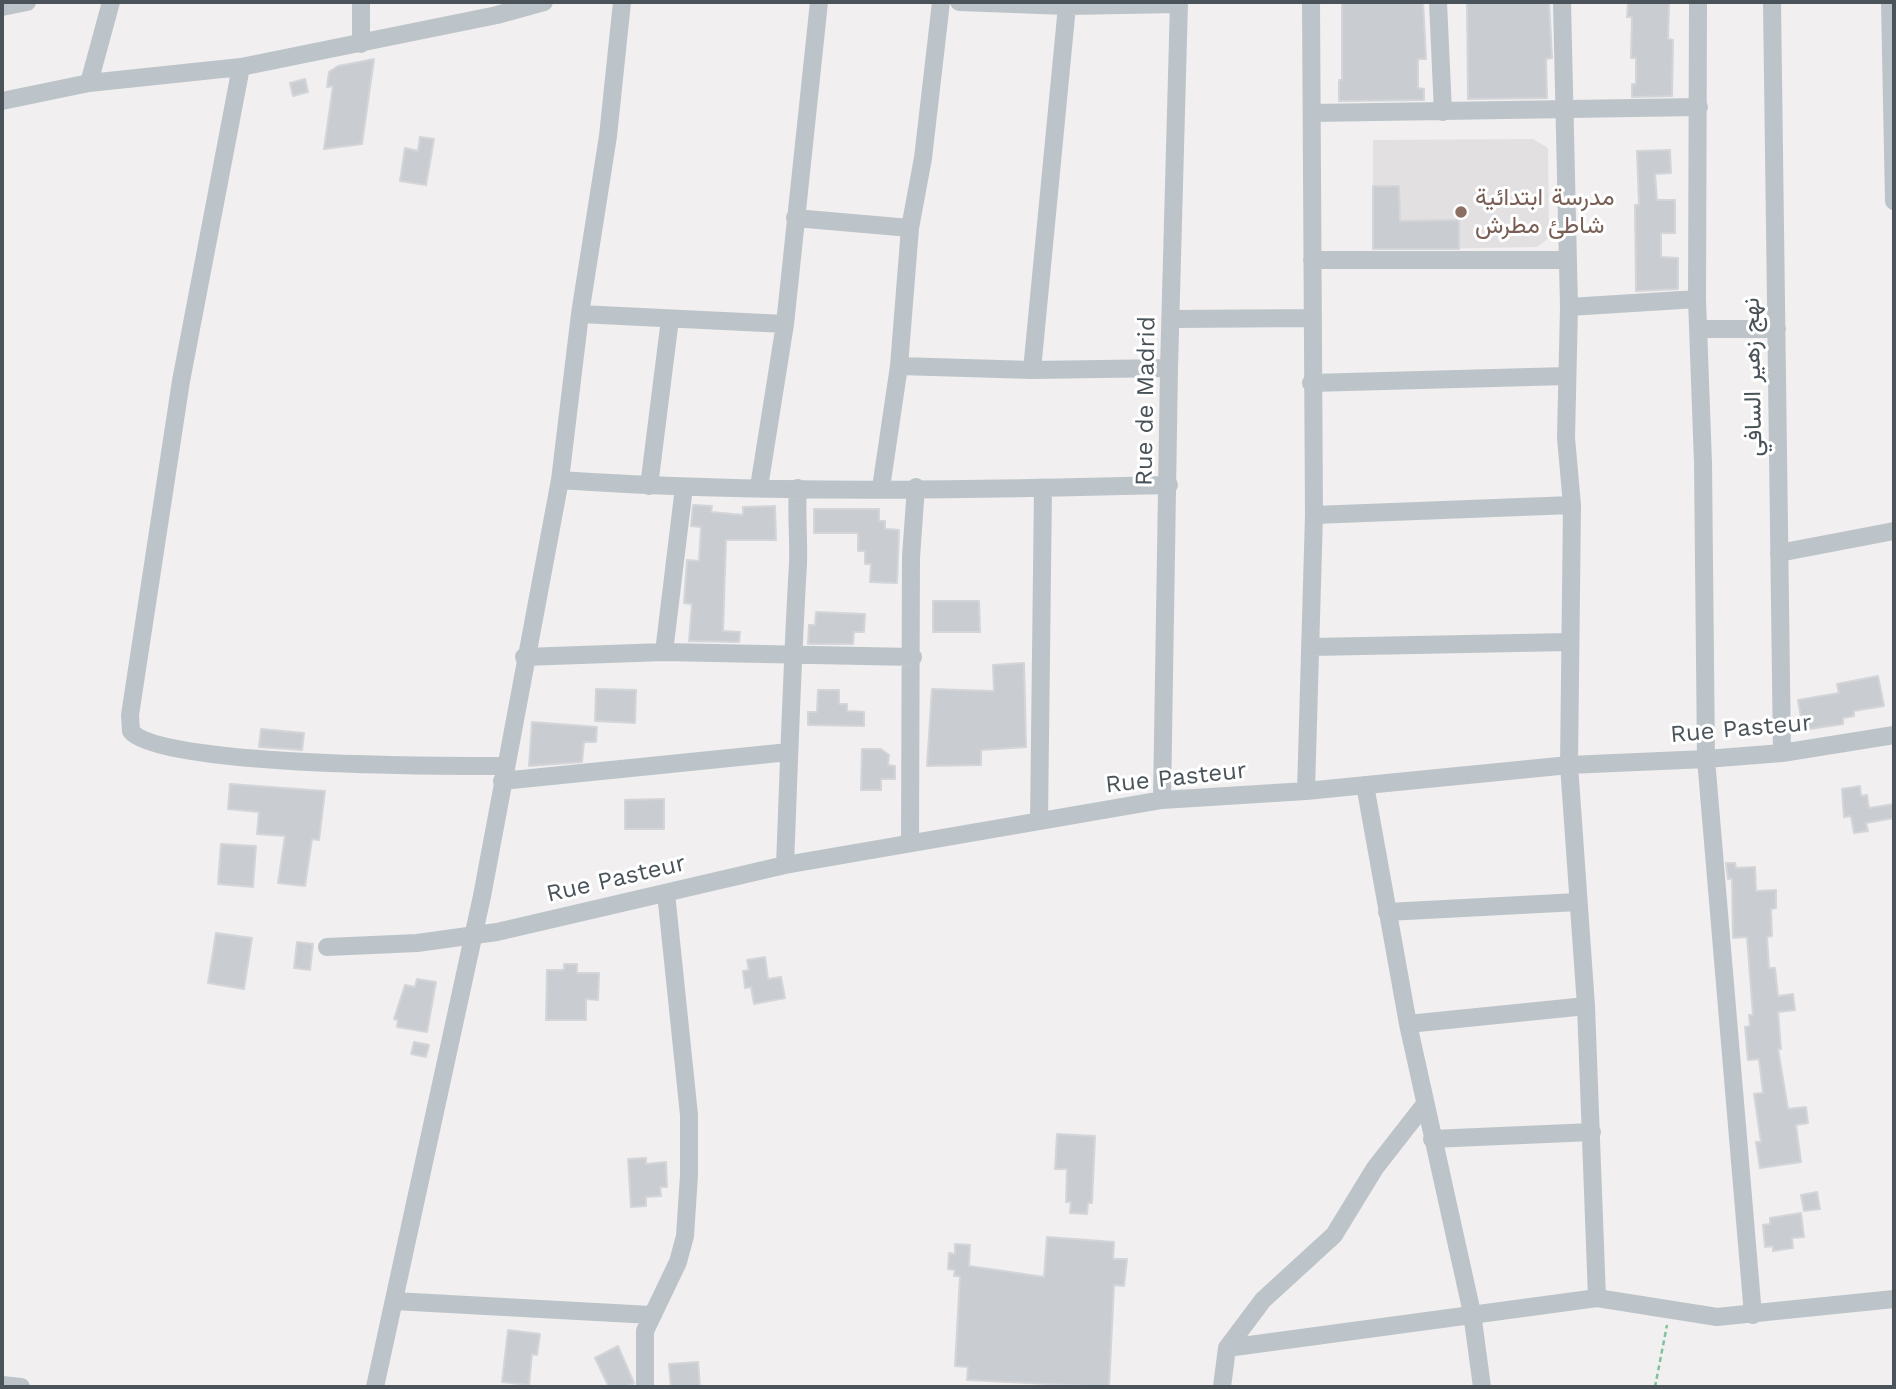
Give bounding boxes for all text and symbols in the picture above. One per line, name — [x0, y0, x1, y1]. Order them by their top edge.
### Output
place label: مدرسة ابتدائية شاطئ مطرش — [1475, 184, 1615, 240]
marker: مدرسة ابتدائية شاطئ مطرش — [1453, 204, 1469, 220]
street label: نهج زهير السافي — [1737, 297, 1769, 457]
street label: Rue de Madrid — [1130, 316, 1162, 486]
street label: Rue Pasteur — [1669, 708, 1813, 750]
street label: Rue Pasteur — [1104, 756, 1248, 800]
street label: Rue Pasteur — [544, 849, 688, 909]

